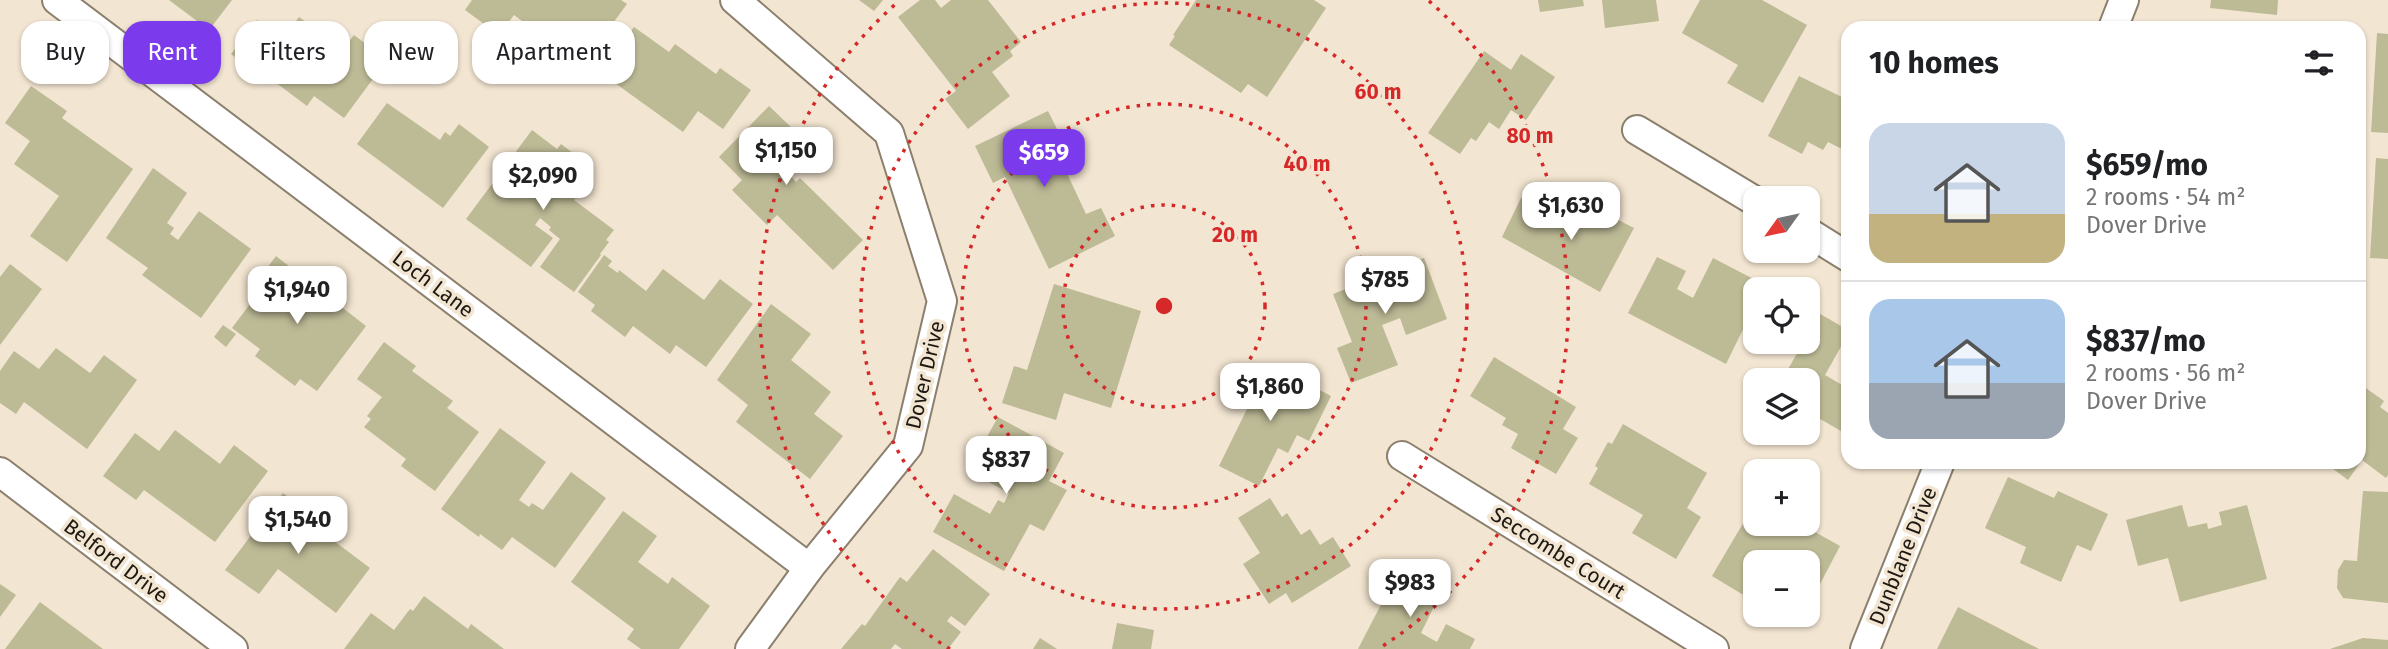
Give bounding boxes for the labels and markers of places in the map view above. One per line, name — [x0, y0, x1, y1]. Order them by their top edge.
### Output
pin: $1,150 — [729, 128, 843, 187]
pin: $659 — [1003, 130, 1085, 189]
pin: $2,090 — [486, 152, 600, 212]
pin: $1,630 — [1514, 182, 1628, 242]
pin: $785 — [1344, 256, 1426, 316]
pin: $1,940 — [240, 266, 354, 326]
centre of rings — [1152, 294, 1176, 318]
pin: $1,860 — [1213, 364, 1327, 423]
pin: $837 — [965, 436, 1047, 496]
pin: $1,540 — [241, 496, 355, 556]
pin: $983 — [1369, 560, 1451, 619]

